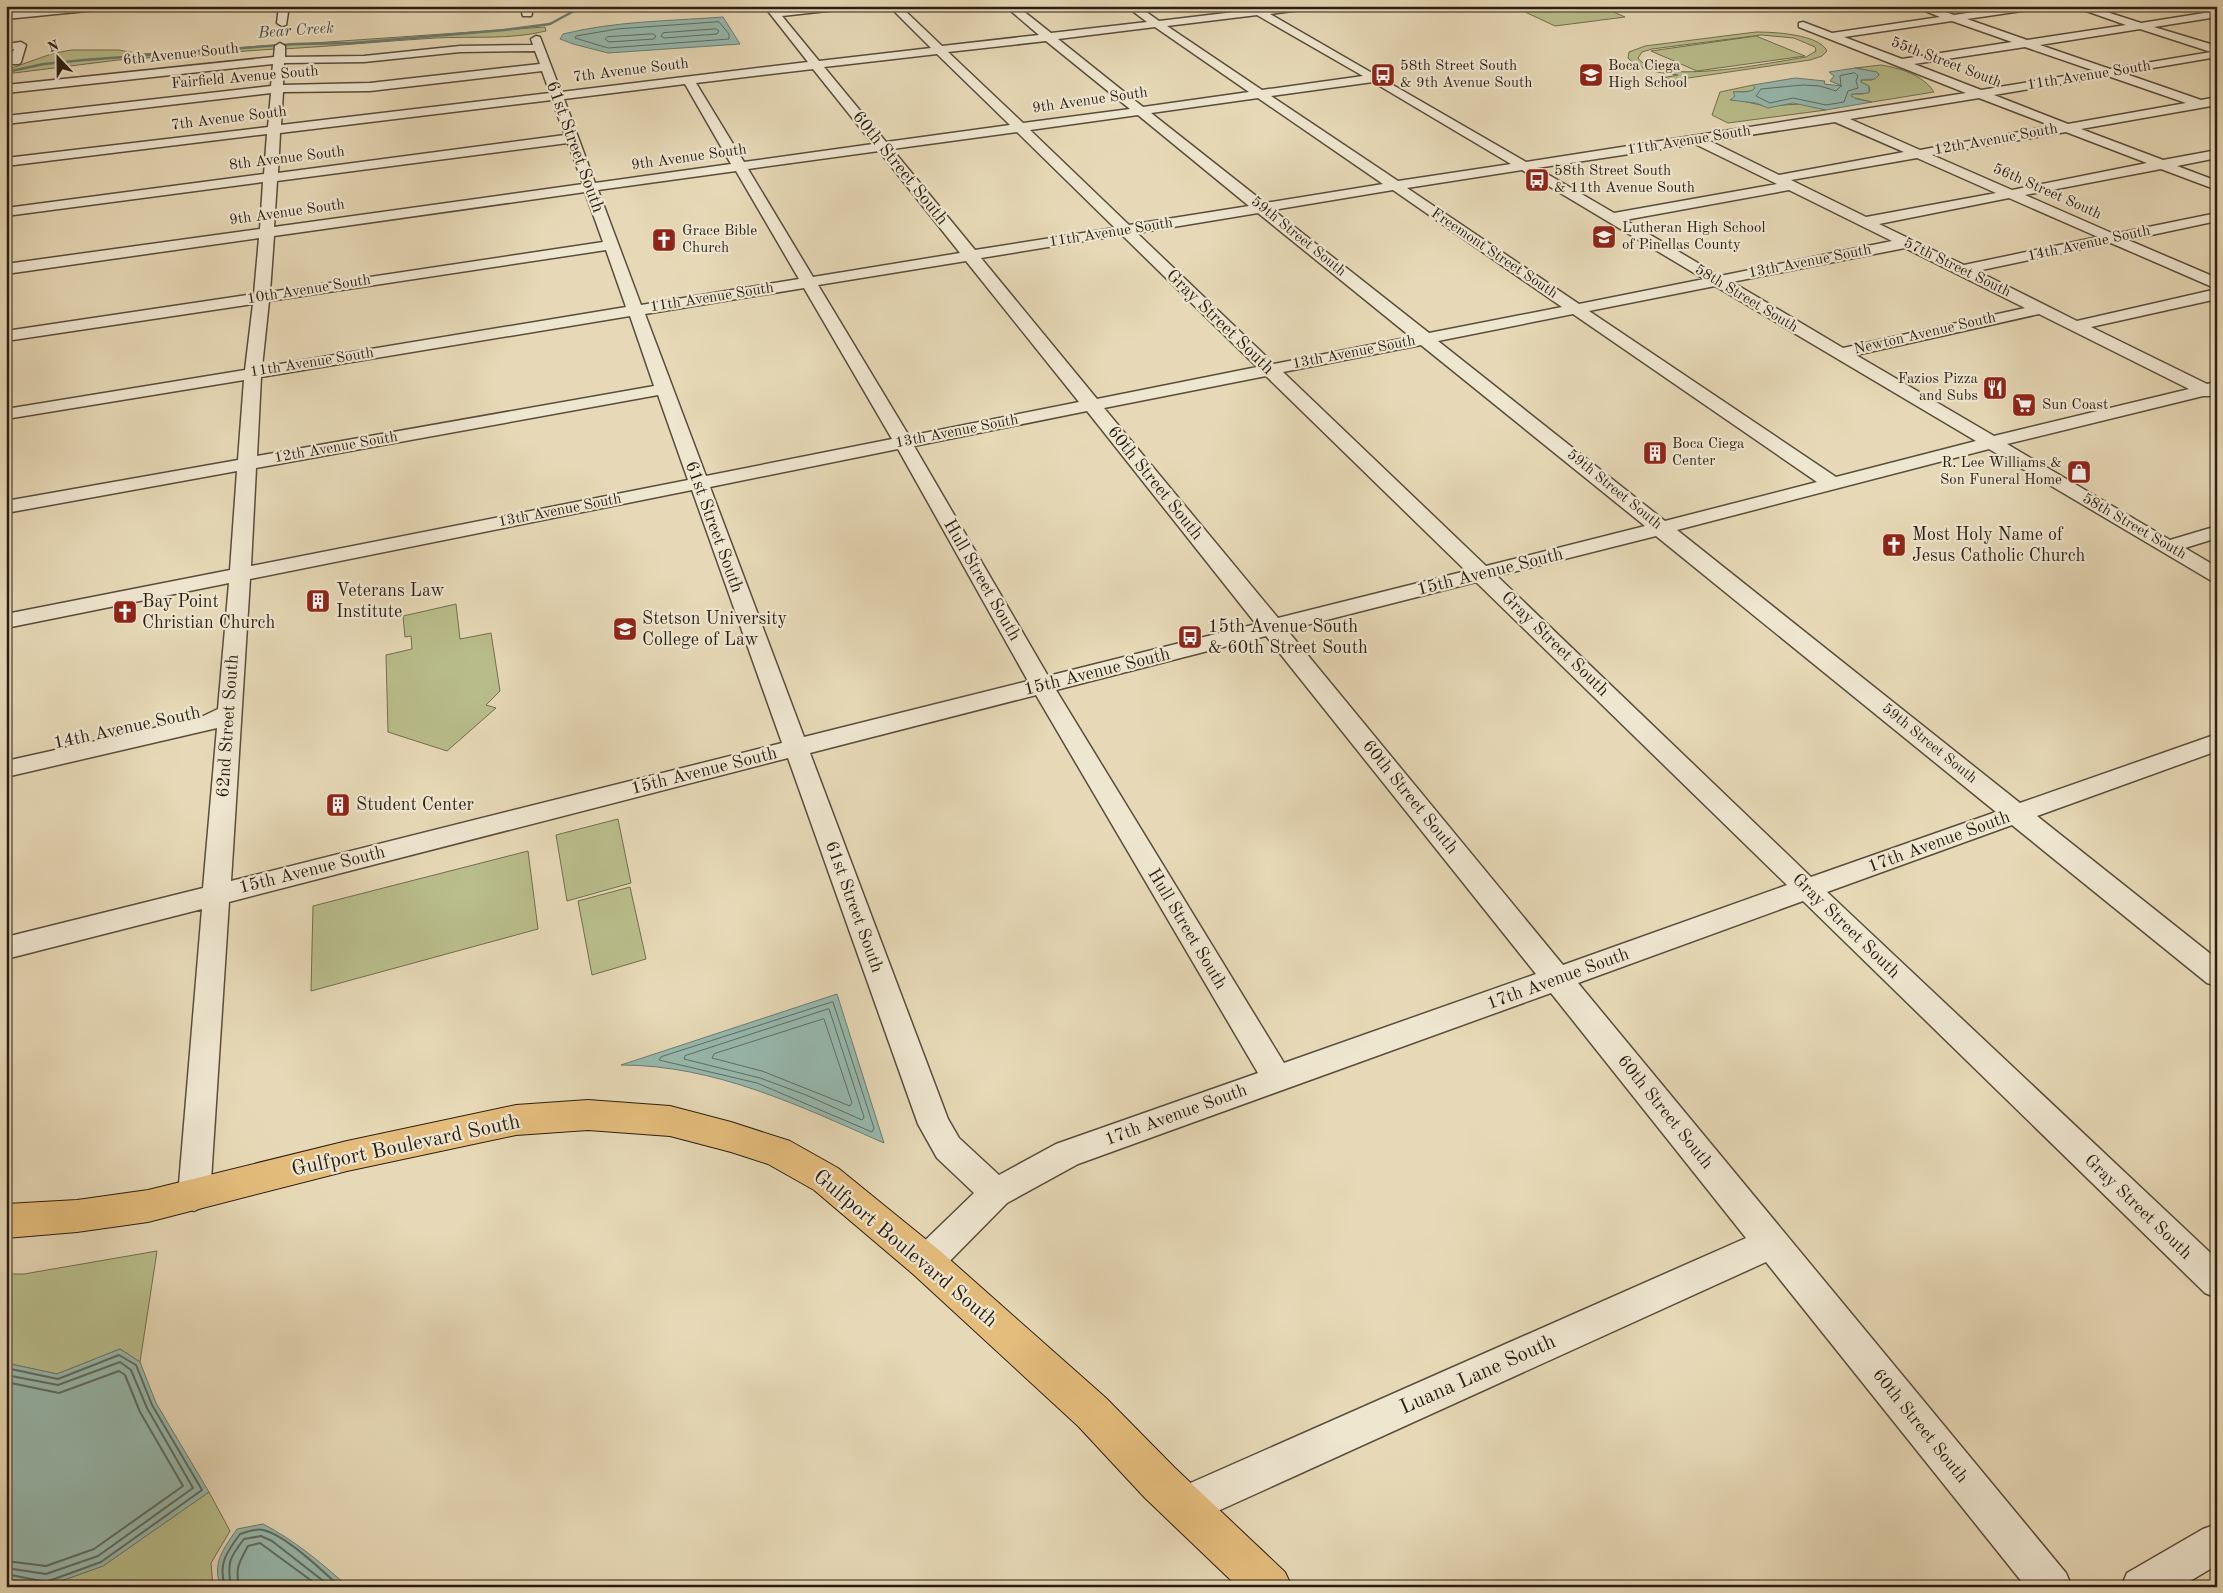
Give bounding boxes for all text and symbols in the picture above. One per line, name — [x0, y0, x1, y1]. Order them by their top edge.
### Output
water label: Bear Creek — [256, 20, 335, 42]
north arrow — [32, 32, 82, 82]
street label: 55th Street South — [1889, 35, 2003, 91]
text: N — [46, 38, 61, 55]
street label: 6th Avenue South — [122, 41, 240, 69]
street label: 7th Avenue South — [572, 56, 690, 86]
place label: 58th Street South & 9th Avenue South — [1400, 59, 1532, 91]
place label: Boca Ciega High School — [1608, 59, 1687, 91]
street label: 11th Avenue South — [2026, 59, 2152, 93]
bus stop icon: 58th Street South & 9th Avenue South — [1370, 62, 1396, 88]
school or university icon: Boca Ciega High School — [1578, 62, 1604, 88]
street label: Fairfield Avenue South — [171, 64, 319, 92]
street label: 61st Street South — [543, 79, 607, 215]
street label: 9th Avenue South — [1031, 85, 1149, 117]
street label: 7th Avenue South — [170, 104, 288, 134]
street label: 60th Street South — [849, 108, 951, 228]
street label: 12th Avenue South — [1933, 122, 2059, 158]
street label: 11th Avenue South — [1626, 124, 1752, 158]
street label: 9th Avenue South — [630, 142, 748, 174]
street label: 8th Avenue South — [228, 144, 346, 174]
street label: 56th Street South — [1990, 161, 2104, 223]
place label: 58th Street South & 11th Avenue South — [1554, 164, 1695, 196]
bus stop icon: 58th Street South & 11th Avenue South — [1524, 167, 1550, 193]
street label: 59th Street South — [1248, 194, 1348, 280]
street label: 9th Avenue South — [228, 197, 346, 229]
street label: Freemont Street South — [1428, 206, 1560, 302]
street label: 11th Avenue South — [1048, 216, 1174, 250]
place label: Lutheran High School of Pinellas County — [1622, 221, 1766, 253]
place label: Grace Bible Church — [682, 224, 757, 256]
school or university icon: Lutheran High School of Pinellas County — [1591, 224, 1617, 250]
street label: 14th Avenue South — [2026, 224, 2152, 264]
church icon: Grace Bible Church — [651, 227, 677, 253]
street label: 57th Street South — [1901, 236, 2013, 300]
street label: 13th Avenue South — [1747, 243, 1873, 281]
street label: 58th Street South — [1692, 262, 1800, 336]
street label: Gray Street South — [1163, 266, 1277, 378]
street label: 10th Avenue South — [246, 273, 372, 307]
street label: 11th Avenue South — [649, 281, 775, 315]
street label: Newton Avenue South — [1853, 310, 1997, 358]
street label: 13th Avenue South — [1291, 334, 1417, 372]
street label: 11th Avenue South — [249, 346, 375, 380]
place label: Fazios Pizza and Subs — [1898, 372, 1979, 404]
restaurant icon: Fazios Pizza and Subs — [1982, 375, 2008, 401]
supermarket icon: Sun Coast — [2011, 392, 2037, 418]
place label: Sun Coast — [2042, 398, 2108, 413]
street label: 13th Avenue South — [894, 413, 1020, 451]
street label: 60th Street South — [1104, 423, 1206, 543]
street label: 12th Avenue South — [273, 430, 399, 466]
place label: Boca Ciega Center — [1672, 437, 1745, 469]
building icon: Boca Ciega Center — [1642, 440, 1668, 466]
street label: 59th Street South — [1564, 447, 1664, 533]
place label: R. Lee Williams & Son Funeral Home — [1940, 456, 2062, 488]
street label: 61st Street South — [682, 459, 746, 595]
shop icon: R. Lee Williams & Son Funeral Home — [2066, 459, 2092, 485]
street label: 58th Street South — [2080, 491, 2188, 563]
street label: 13th Avenue South — [497, 492, 623, 530]
street label: Hull Street South — [940, 516, 1024, 644]
place label: Most Holy Name of Jesus Catholic Church — [1912, 526, 2086, 565]
church icon: Most Holy Name of Jesus Catholic Church — [1881, 532, 1907, 558]
street label: 15th Avenue South — [1415, 545, 1565, 599]
place label: Veterans Law Institute — [336, 582, 444, 621]
building icon: Veterans Law Institute — [305, 588, 331, 614]
street label: Gray Street South — [1498, 588, 1612, 700]
place label: Bay Point Christian Church — [142, 593, 275, 632]
church icon: Bay Point Christian Church — [112, 599, 138, 625]
place label: Stetson University College of Law — [642, 610, 787, 649]
school or university icon: Stetson University College of Law — [612, 616, 638, 642]
place label: 15th Avenue South & 60th Street South — [1208, 618, 1368, 657]
bus stop icon: 15th Avenue South & 60th Street South — [1177, 624, 1203, 650]
street label: 15th Avenue South — [1022, 645, 1172, 699]
street label: 62nd Street South — [214, 654, 242, 798]
street label: 59th Street South — [1879, 701, 1979, 787]
street label: 14th Avenue South — [52, 704, 202, 752]
street label: 60th Street South — [1359, 737, 1461, 857]
street label: 15th Avenue South — [629, 744, 779, 798]
building icon: Student Center — [325, 792, 351, 818]
place label: Student Center — [356, 796, 474, 814]
street label: 17th Avenue South — [1865, 808, 2013, 876]
street label: 61st Street South — [822, 839, 886, 975]
street label: 15th Avenue South — [237, 843, 387, 897]
street label: Hull Street South — [1144, 866, 1230, 993]
street label: Gray Street South — [1789, 870, 1903, 982]
street label: 17th Avenue South — [1484, 945, 1632, 1013]
street label: 60th Street South — [1614, 1052, 1716, 1172]
street label: 17th Avenue South — [1102, 1081, 1250, 1149]
street label: Gulfport Boulevard South — [290, 1111, 522, 1181]
street label: Gray Street South — [2081, 1151, 2195, 1263]
street label: Gulfport Boulevard South — [809, 1166, 1001, 1332]
street label: Luana Lane South — [1397, 1331, 1559, 1419]
street label: 60th Street South — [1869, 1366, 1971, 1486]

